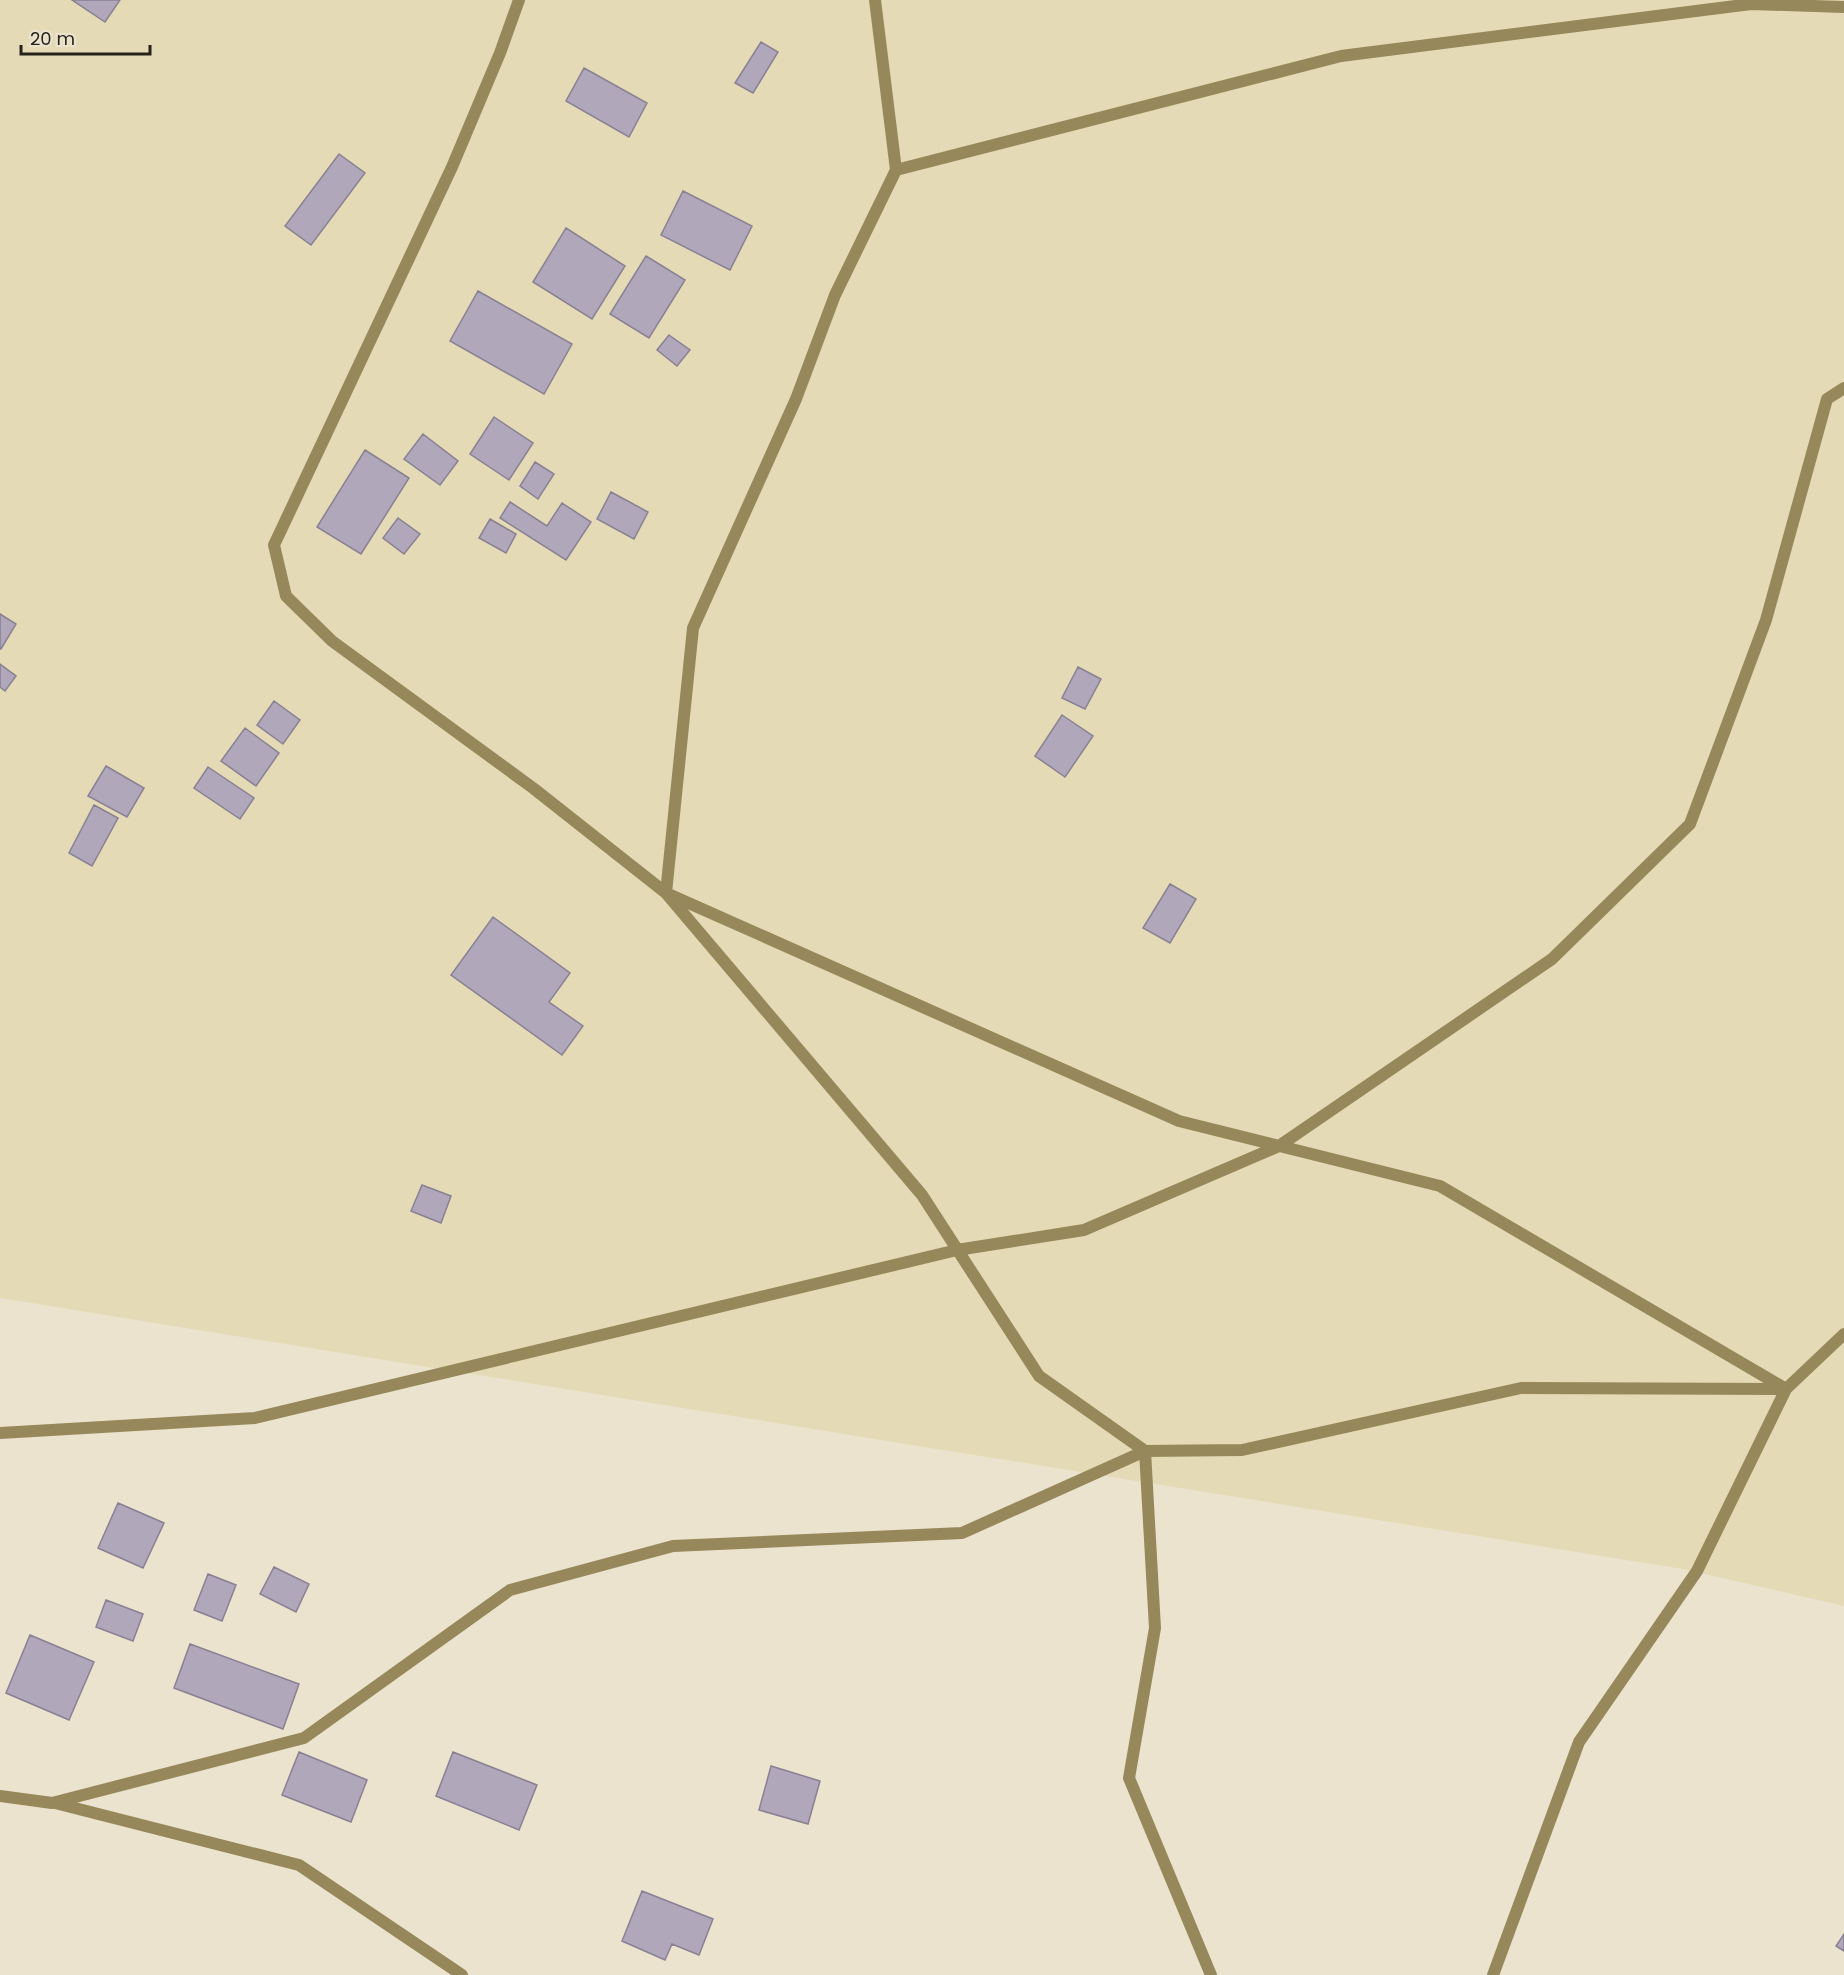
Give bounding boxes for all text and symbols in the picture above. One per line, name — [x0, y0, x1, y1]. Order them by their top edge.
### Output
scale bar — [21, 18, 150, 56]
text: 20 m — [30, 26, 75, 51]

